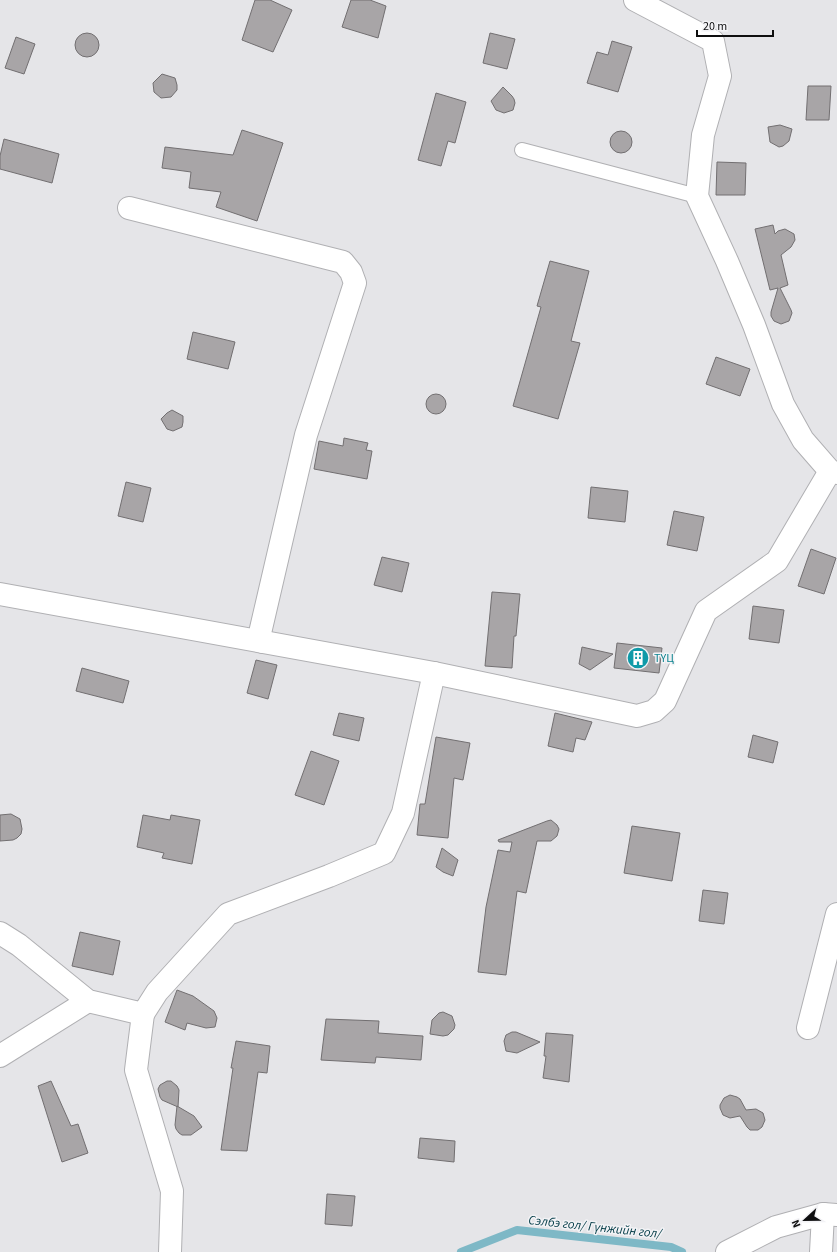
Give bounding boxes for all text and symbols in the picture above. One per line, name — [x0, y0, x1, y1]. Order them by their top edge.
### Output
scale bar — [697, 12, 773, 38]
text: 20 m — [703, 18, 727, 35]
building icon: ТҮЦ — [625, 645, 651, 671]
place label: ТҮЦ — [654, 650, 674, 667]
north arrow — [785, 1200, 825, 1240]
water label: Сэлбэ гол/ Гүнжийн гол/ — [527, 1211, 664, 1243]
text: N — [788, 1217, 805, 1230]

